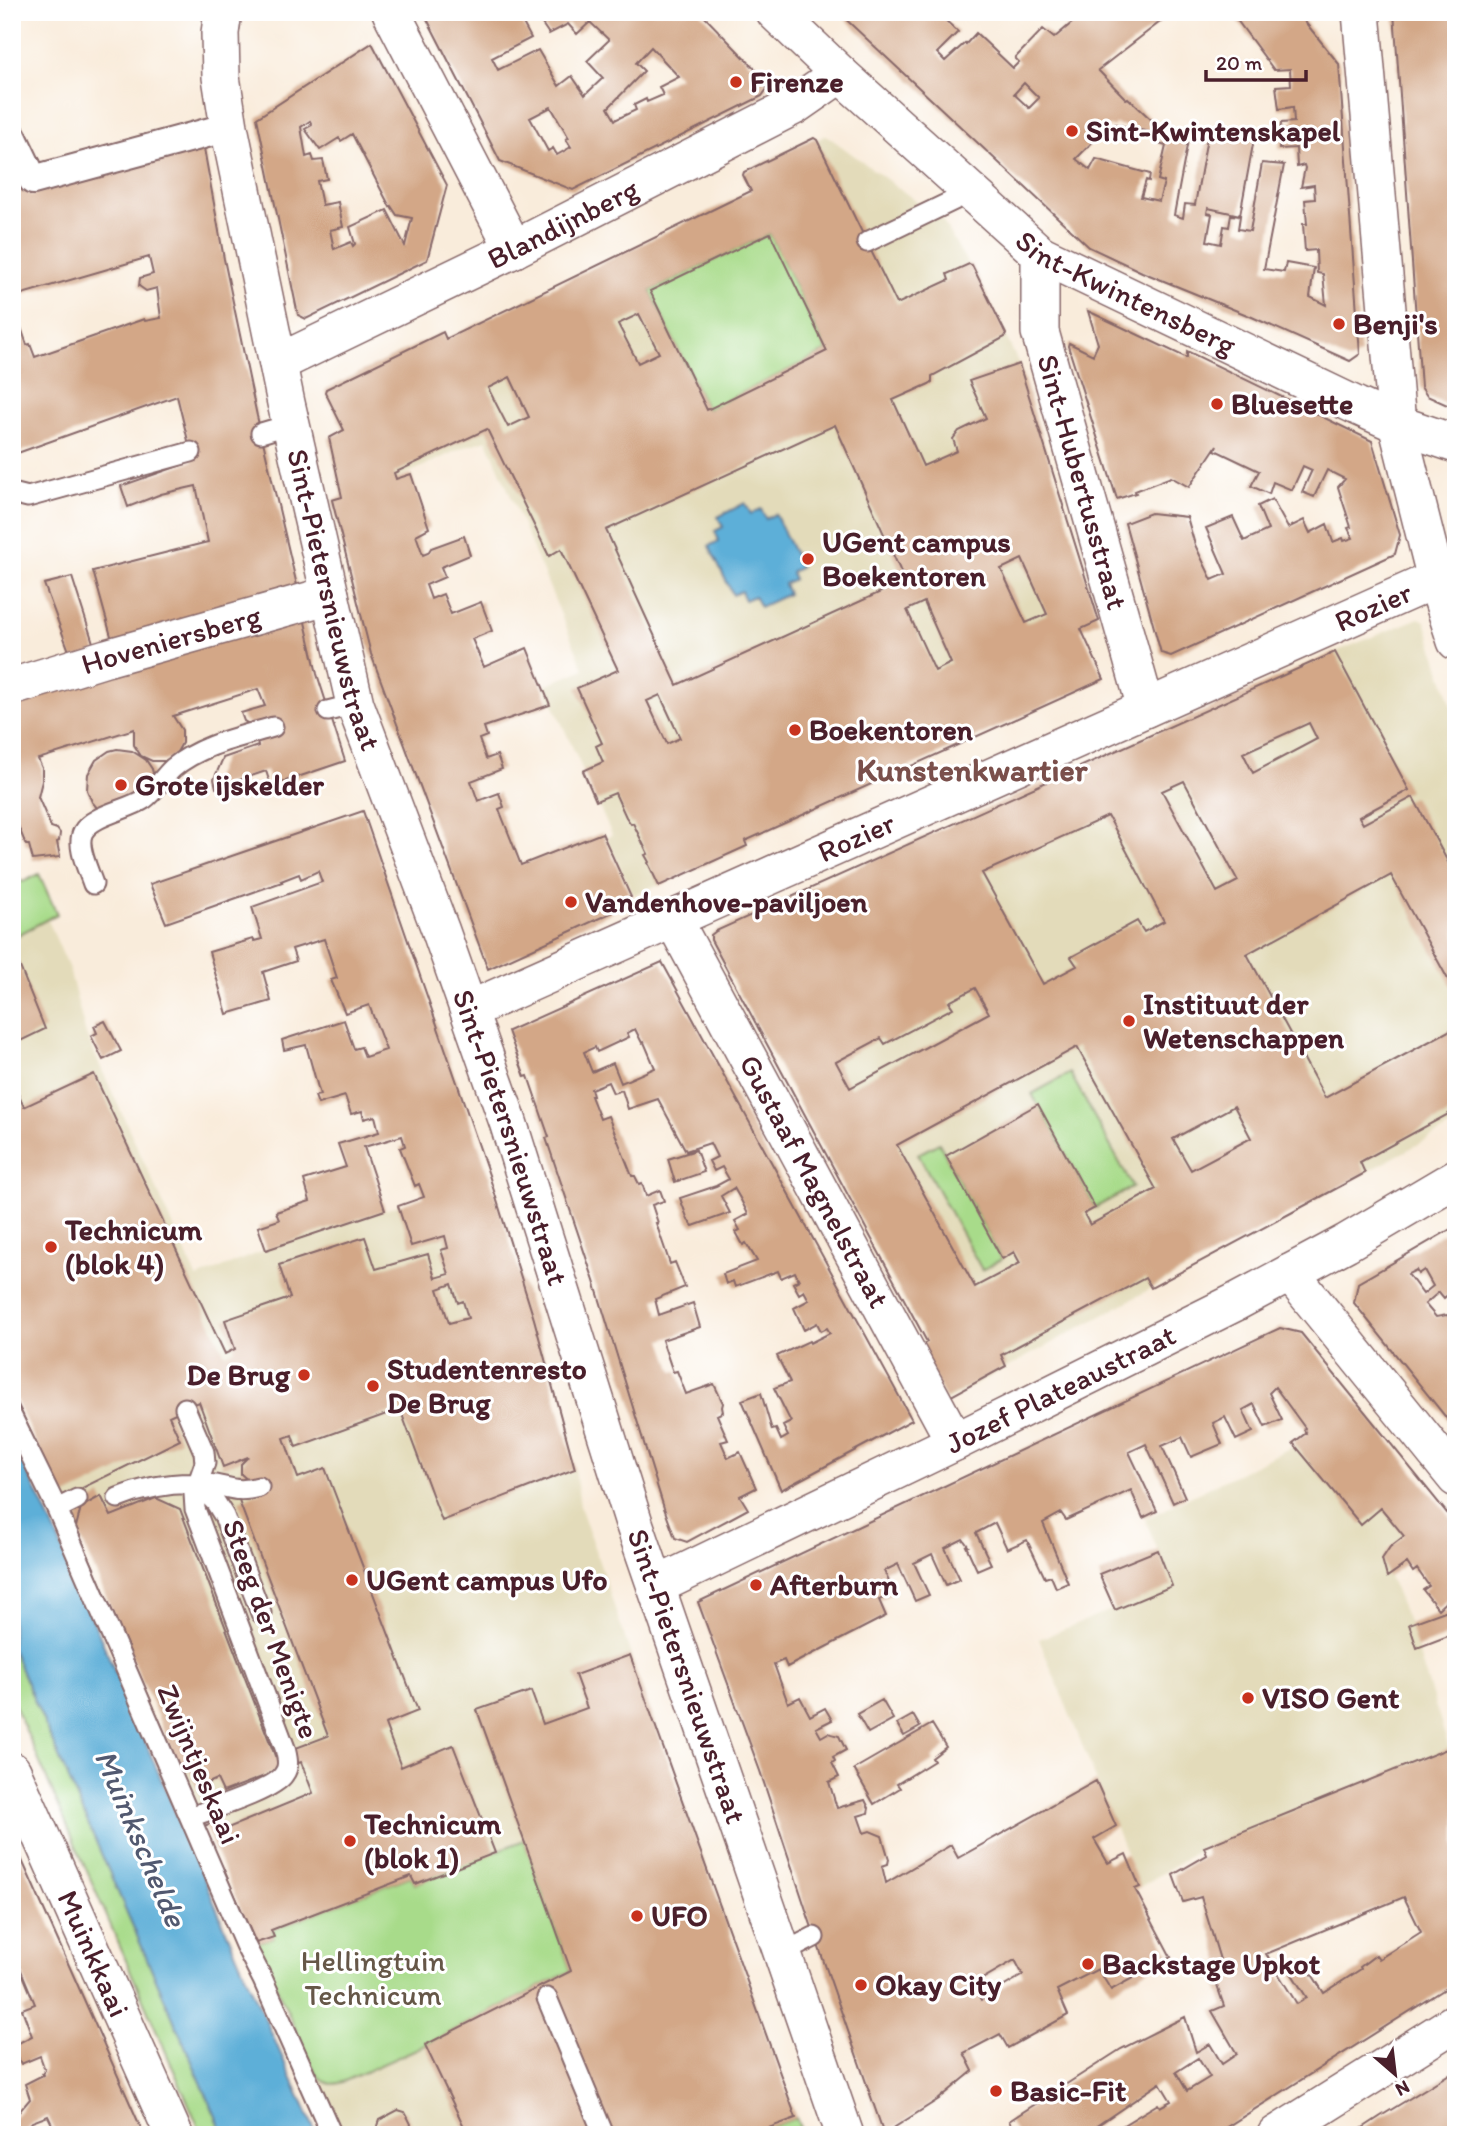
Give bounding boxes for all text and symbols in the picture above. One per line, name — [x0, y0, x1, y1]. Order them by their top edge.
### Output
scale bar — [1206, 38, 1305, 82]
text: 20 m — [1216, 50, 1263, 75]
place label: Firenze — [750, 63, 844, 100]
marker: Firenze — [728, 74, 744, 90]
place label: Sint-Kwintenskapel — [1086, 112, 1341, 149]
marker: Sint-Kwintenskapel — [1064, 123, 1080, 139]
street label: Blandijnberg — [481, 169, 645, 277]
street label: Sint-Kwintensberg — [1008, 222, 1243, 363]
place label: Benji's — [1353, 305, 1438, 342]
marker: Benji's — [1331, 316, 1347, 332]
street label: Sint-Hubertusstraat — [1029, 350, 1136, 614]
place label: Bluesette — [1231, 385, 1353, 422]
marker: Bluesette — [1209, 396, 1225, 412]
street label: Sint-Pietersnieuwstraat — [279, 445, 390, 755]
place label: UGent campus Boekentoren — [822, 523, 1011, 594]
marker: UGent campus Boekentoren — [800, 551, 816, 567]
street label: Rozier — [1329, 573, 1418, 640]
street label: Hoveniersberg — [77, 596, 265, 682]
place label: Boekentoren — [809, 711, 974, 748]
marker: Boekentoren — [787, 722, 803, 738]
district label: Kunstenkwartier — [857, 751, 1089, 789]
place label: Grote ijskelder — [135, 766, 324, 803]
marker: Grote ijskelder — [113, 777, 129, 793]
street label: Rozier — [812, 803, 901, 870]
place label: Vandenhove-paviljoen — [585, 883, 868, 920]
marker: Vandenhove-paviljoen — [563, 894, 579, 910]
street label: Sint-Pietersnieuwstraat — [445, 984, 577, 1290]
place label: Instituut der Wetenschappen — [1143, 985, 1345, 1056]
marker: Instituut der Wetenschappen — [1121, 1013, 1137, 1029]
street label: Gustaaf Magnelstraat — [732, 1048, 898, 1314]
place label: Technicum (blok 4) — [64, 1211, 203, 1282]
marker: Technicum (blok 4) — [43, 1239, 59, 1255]
street label: Jozef Plateaustraat — [940, 1316, 1181, 1462]
place label: Studentenresto De Brug — [387, 1350, 587, 1421]
place label: De Brug — [187, 1356, 291, 1393]
marker: De Brug — [296, 1367, 312, 1383]
marker: Studentenresto De Brug — [365, 1378, 381, 1394]
street label: Steeg der Menigte — [215, 1514, 328, 1744]
street label: Sint-Pietersnieuwstraat — [619, 1524, 755, 1828]
place label: UGent campus Ufo — [366, 1561, 608, 1598]
place label: Afterburn — [769, 1566, 898, 1603]
marker: UGent campus Ufo — [344, 1572, 360, 1588]
marker: Afterburn — [748, 1577, 764, 1593]
street label: Zwijntjeskaai — [149, 1678, 250, 1849]
place label: VISO Gent — [1262, 1679, 1400, 1716]
marker: VISO Gent — [1240, 1690, 1256, 1706]
water label: Muinkschelde — [87, 1744, 196, 1934]
place label: Technicum (blok 1) — [363, 1805, 502, 1876]
marker: Technicum (blok 1) — [342, 1833, 358, 1849]
street label: Muinkkaai — [50, 1885, 138, 2023]
place label: UFO — [651, 1897, 708, 1934]
marker: UFO — [629, 1908, 645, 1924]
park label: Hellingtuin Technicum — [301, 1942, 445, 2013]
place label: Backstage Upkot — [1102, 1945, 1321, 1982]
marker: Backstage Upkot — [1080, 1956, 1096, 1972]
place label: Okay City — [875, 1966, 1002, 2003]
marker: Okay City — [853, 1977, 869, 1993]
north arrow — [1360, 2038, 1430, 2108]
place label: Basic-Fit — [1010, 2072, 1126, 2109]
text: N — [1392, 2075, 1414, 2102]
marker: Basic-Fit — [988, 2083, 1004, 2099]

